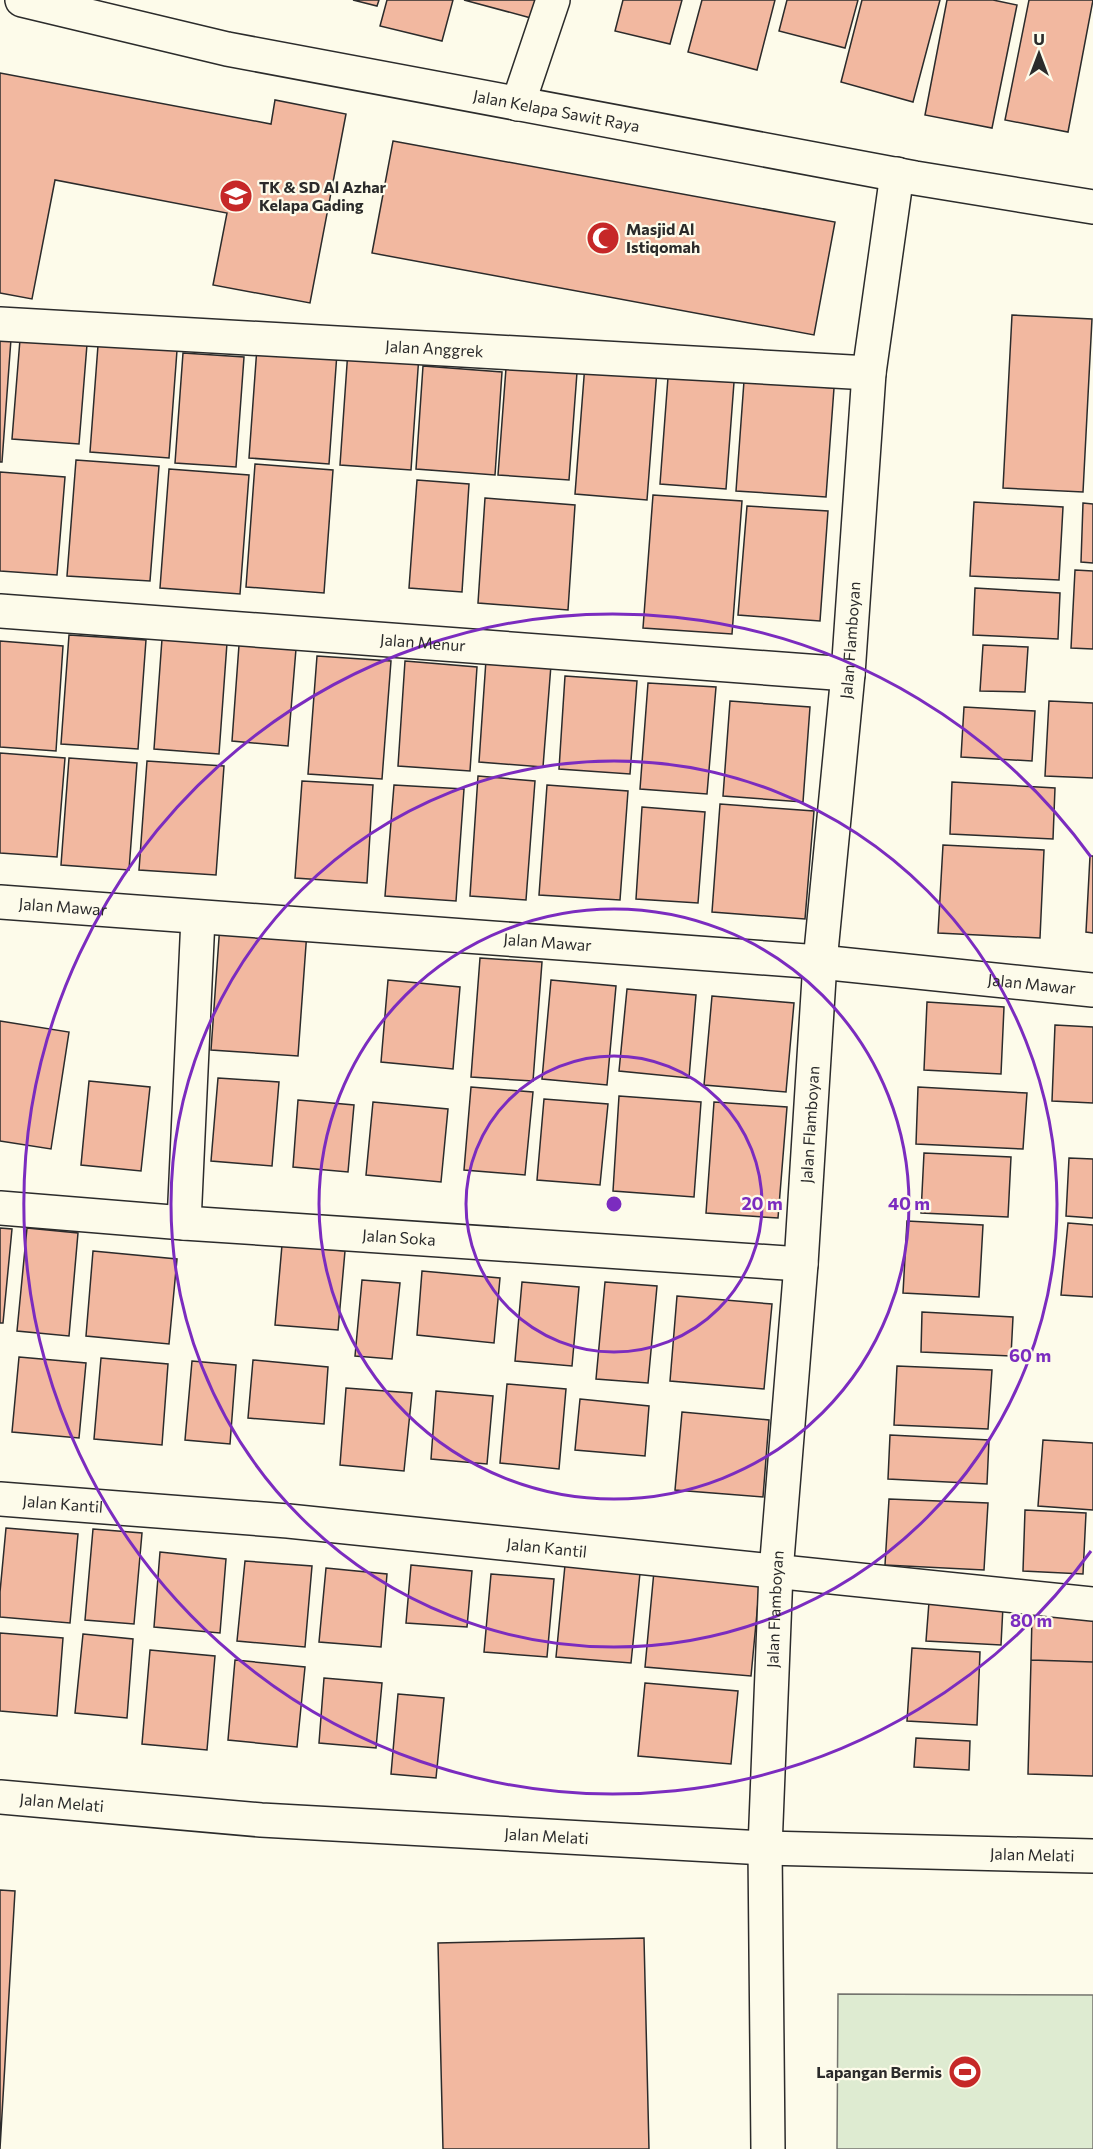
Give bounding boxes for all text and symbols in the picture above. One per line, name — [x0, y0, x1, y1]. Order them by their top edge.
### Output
north arrow — [1009, 24, 1069, 84]
text: U — [1033, 29, 1045, 48]
street label: Jalan Kelapa Sawit Raya — [472, 85, 642, 135]
place label: TK & SD Al Azhar Kelapa Gading — [259, 177, 387, 214]
school or university icon: TK & SD Al Azhar Kelapa Gading — [218, 178, 254, 214]
place label: Masjid Al Istiqomah — [626, 219, 700, 256]
mosque icon: Masjid Al Istiqomah — [585, 220, 621, 256]
street label: Jalan Anggrek — [385, 336, 484, 360]
street label: Jalan Flamboyan — [836, 581, 863, 700]
street label: Jalan Menur — [379, 629, 467, 655]
street label: Jalan Mawar — [18, 893, 108, 919]
street label: Jalan Mawar — [503, 929, 593, 954]
street label: Jalan Mawar — [987, 969, 1077, 997]
street label: Jalan Flamboyan — [796, 1065, 822, 1184]
text: 20 m — [741, 1192, 783, 1214]
text: 40 m — [888, 1192, 930, 1214]
centre of rings — [604, 1194, 624, 1214]
street label: Jalan Soka — [362, 1225, 436, 1249]
text: 60 m — [1009, 1344, 1051, 1366]
street label: Jalan Kantil — [22, 1491, 104, 1516]
street label: Jalan Kantil — [506, 1534, 588, 1561]
street label: Jalan Flamboyan — [762, 1550, 787, 1668]
text: 80 m — [1010, 1609, 1052, 1631]
street label: Jalan Melati — [19, 1789, 105, 1815]
street label: Jalan Melati — [504, 1824, 589, 1847]
street label: Jalan Melati — [990, 1843, 1075, 1865]
sports icon: Lapangan Bermis — [947, 2054, 983, 2090]
place label: Lapangan Bermis — [816, 2062, 942, 2081]

